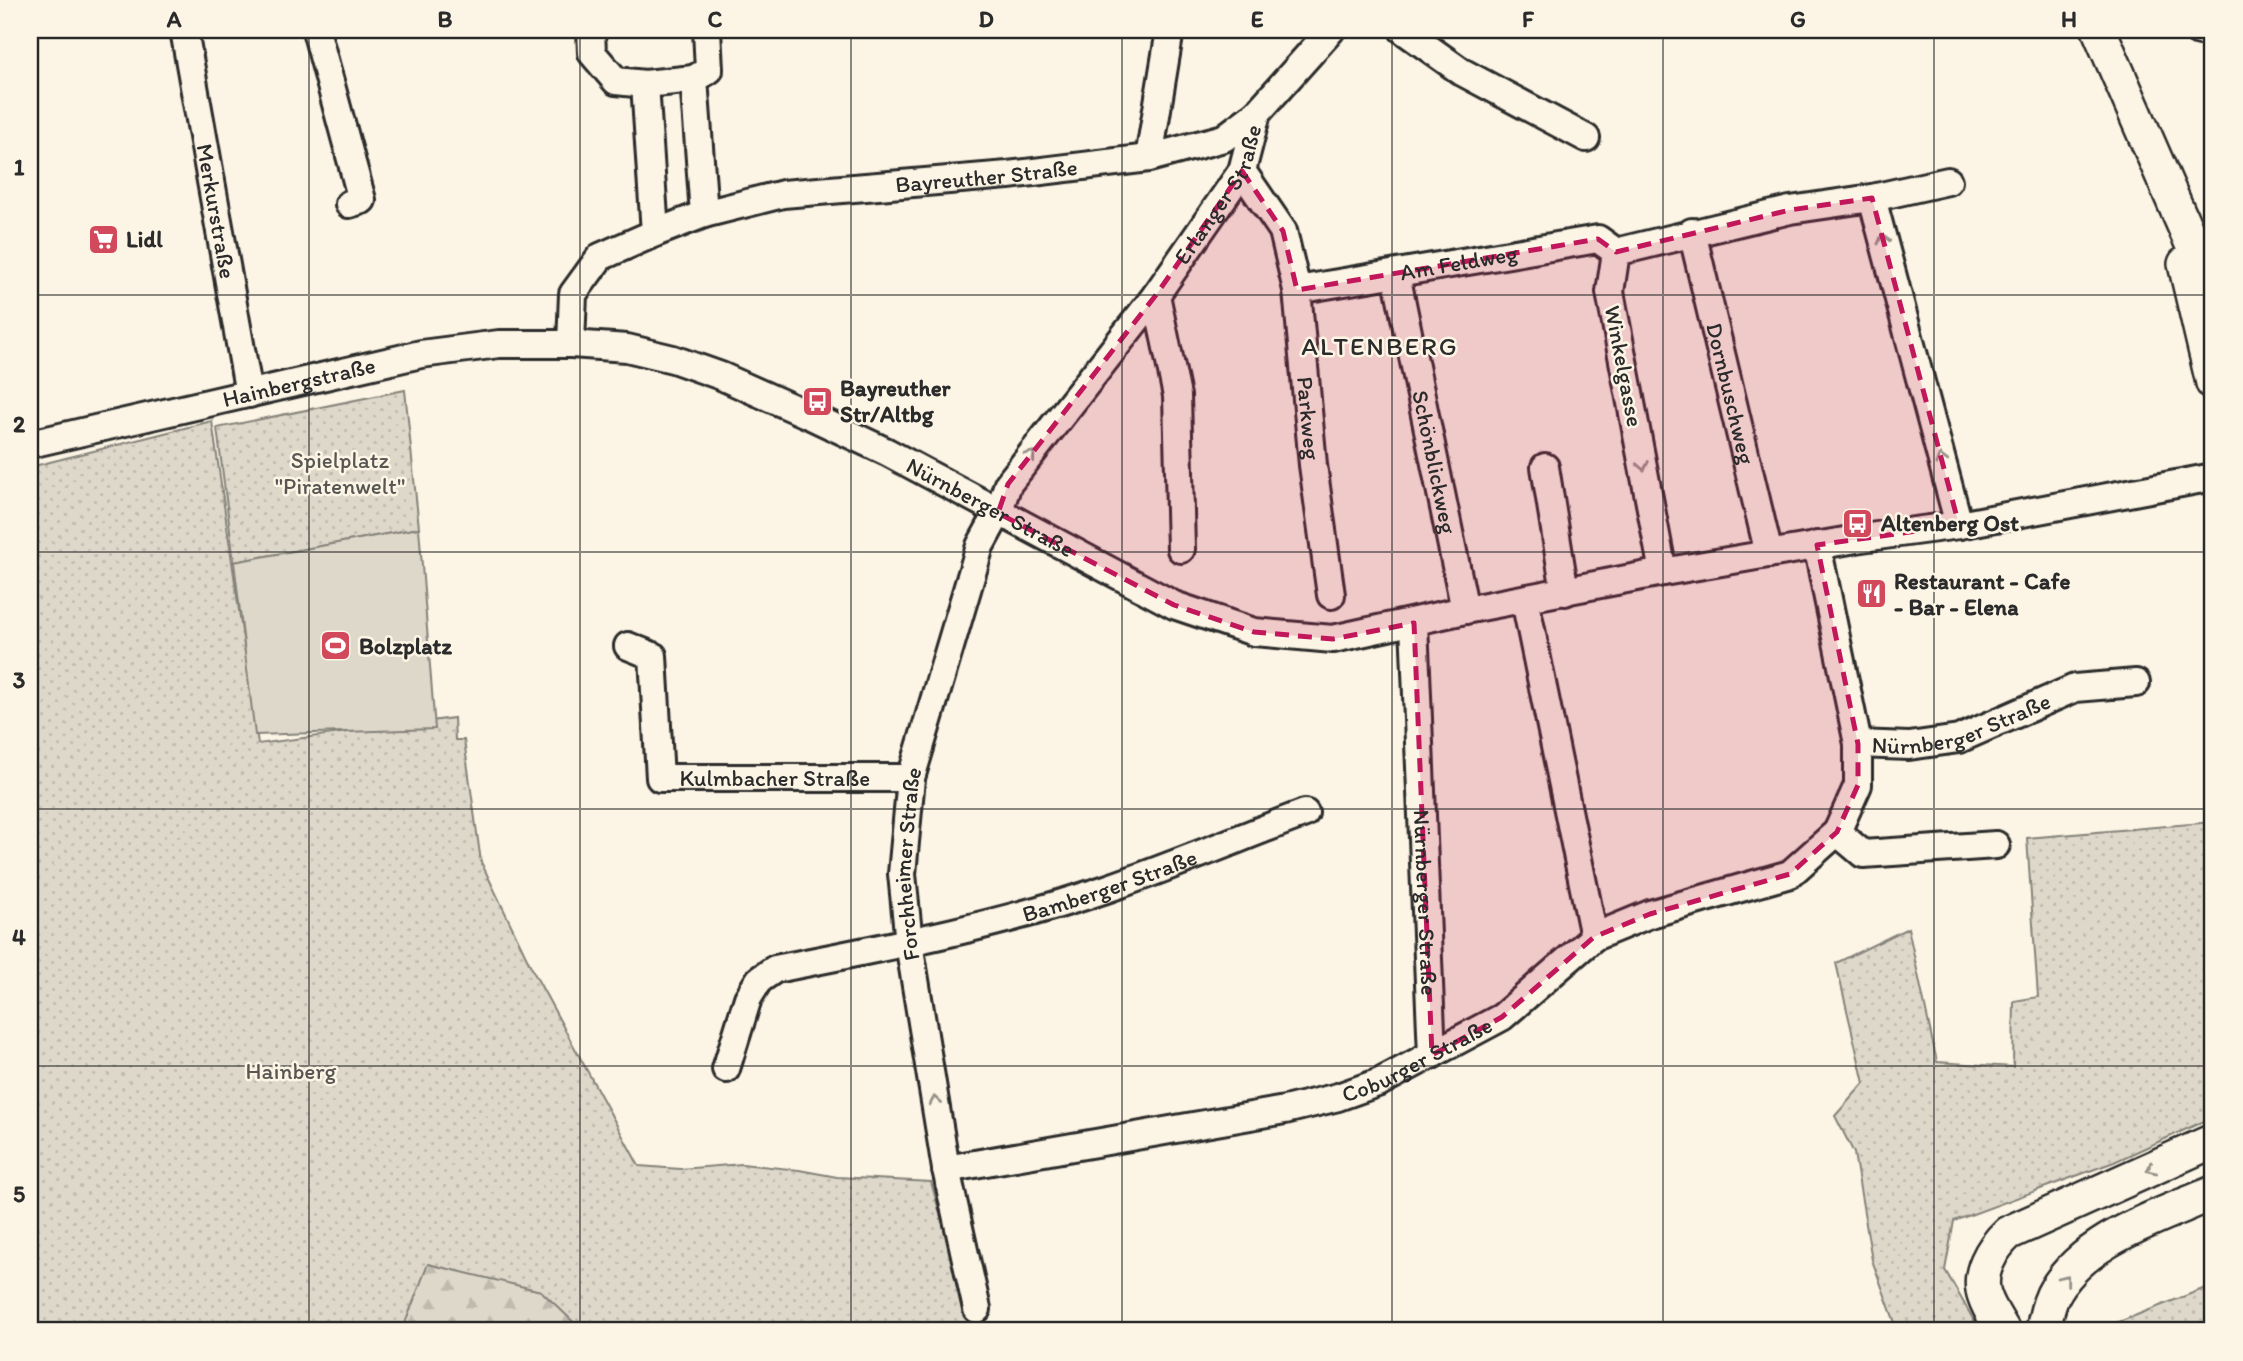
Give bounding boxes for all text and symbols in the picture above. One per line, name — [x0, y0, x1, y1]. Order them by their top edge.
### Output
text: A — [166, 5, 182, 33]
text: B — [438, 5, 453, 33]
text: C — [708, 5, 723, 33]
text: D — [978, 5, 994, 33]
text: E — [1251, 5, 1264, 33]
text: F — [1522, 5, 1535, 33]
text: G — [1790, 5, 1806, 33]
text: H — [2061, 5, 2077, 33]
street label: Erlanger Straße — [1168, 122, 1267, 270]
street label: Merkurstraße — [191, 141, 242, 281]
text: 1 — [14, 153, 25, 181]
street label: Bayreuther Straße — [894, 153, 1079, 198]
supermarket icon: Lidl — [86, 222, 120, 256]
place label: Lidl — [126, 225, 163, 253]
one-way arrow — [1877, 233, 1891, 245]
street label: Am Feldweg — [1398, 239, 1520, 286]
street label: Winkelgasse — [1599, 303, 1649, 429]
street label: Dornbuschweg — [1700, 320, 1761, 467]
district label: ALTENBERG — [1301, 330, 1459, 362]
street label: Hainbergstraße — [220, 351, 378, 413]
place label: Bayreuther Str/Altbg — [840, 374, 951, 428]
street label: Parkweg — [1291, 375, 1326, 461]
bus stop icon: Bayreuther Str/Altbg — [800, 384, 834, 418]
street label: Schönblickweg — [1406, 388, 1463, 536]
text: 2 — [13, 410, 26, 438]
park label: Spielplatz "Piratenwelt" — [275, 446, 405, 500]
one-way arrow — [1023, 450, 1036, 462]
street label: Nürnberger Straße — [902, 451, 1079, 563]
one-way arrow — [1935, 453, 1949, 465]
one-way arrow — [1635, 460, 1650, 472]
bus stop icon: Altenberg Ost — [1841, 506, 1875, 540]
place label: Altenberg Ost — [1880, 509, 2019, 537]
place label: Restaurant - Cafe - Bar - Elena — [1894, 567, 2070, 621]
restaurant icon: Restaurant - Cafe - Bar - Elena — [1854, 577, 1888, 611]
sports icon: Bolzplatz — [319, 629, 353, 663]
place label: Bolzplatz — [359, 632, 452, 660]
text: 3 — [13, 666, 26, 694]
street label: Nürnberger Straße — [1871, 687, 2055, 760]
street label: Forchheimer Straße — [888, 763, 928, 963]
street label: Kulmbacher Straße — [679, 764, 870, 792]
street label: Nürnberger Straße — [1408, 809, 1444, 996]
street label: Bamberger Straße — [1019, 843, 1201, 928]
text: 4 — [12, 923, 26, 951]
street label: Coburger Straße — [1338, 1011, 1497, 1109]
park label: Hainberg — [246, 1057, 337, 1085]
one-way arrow — [928, 1095, 943, 1107]
one-way arrow — [2146, 1161, 2158, 1175]
text: 5 — [13, 1180, 25, 1208]
one-way arrow — [2057, 1275, 2069, 1287]

